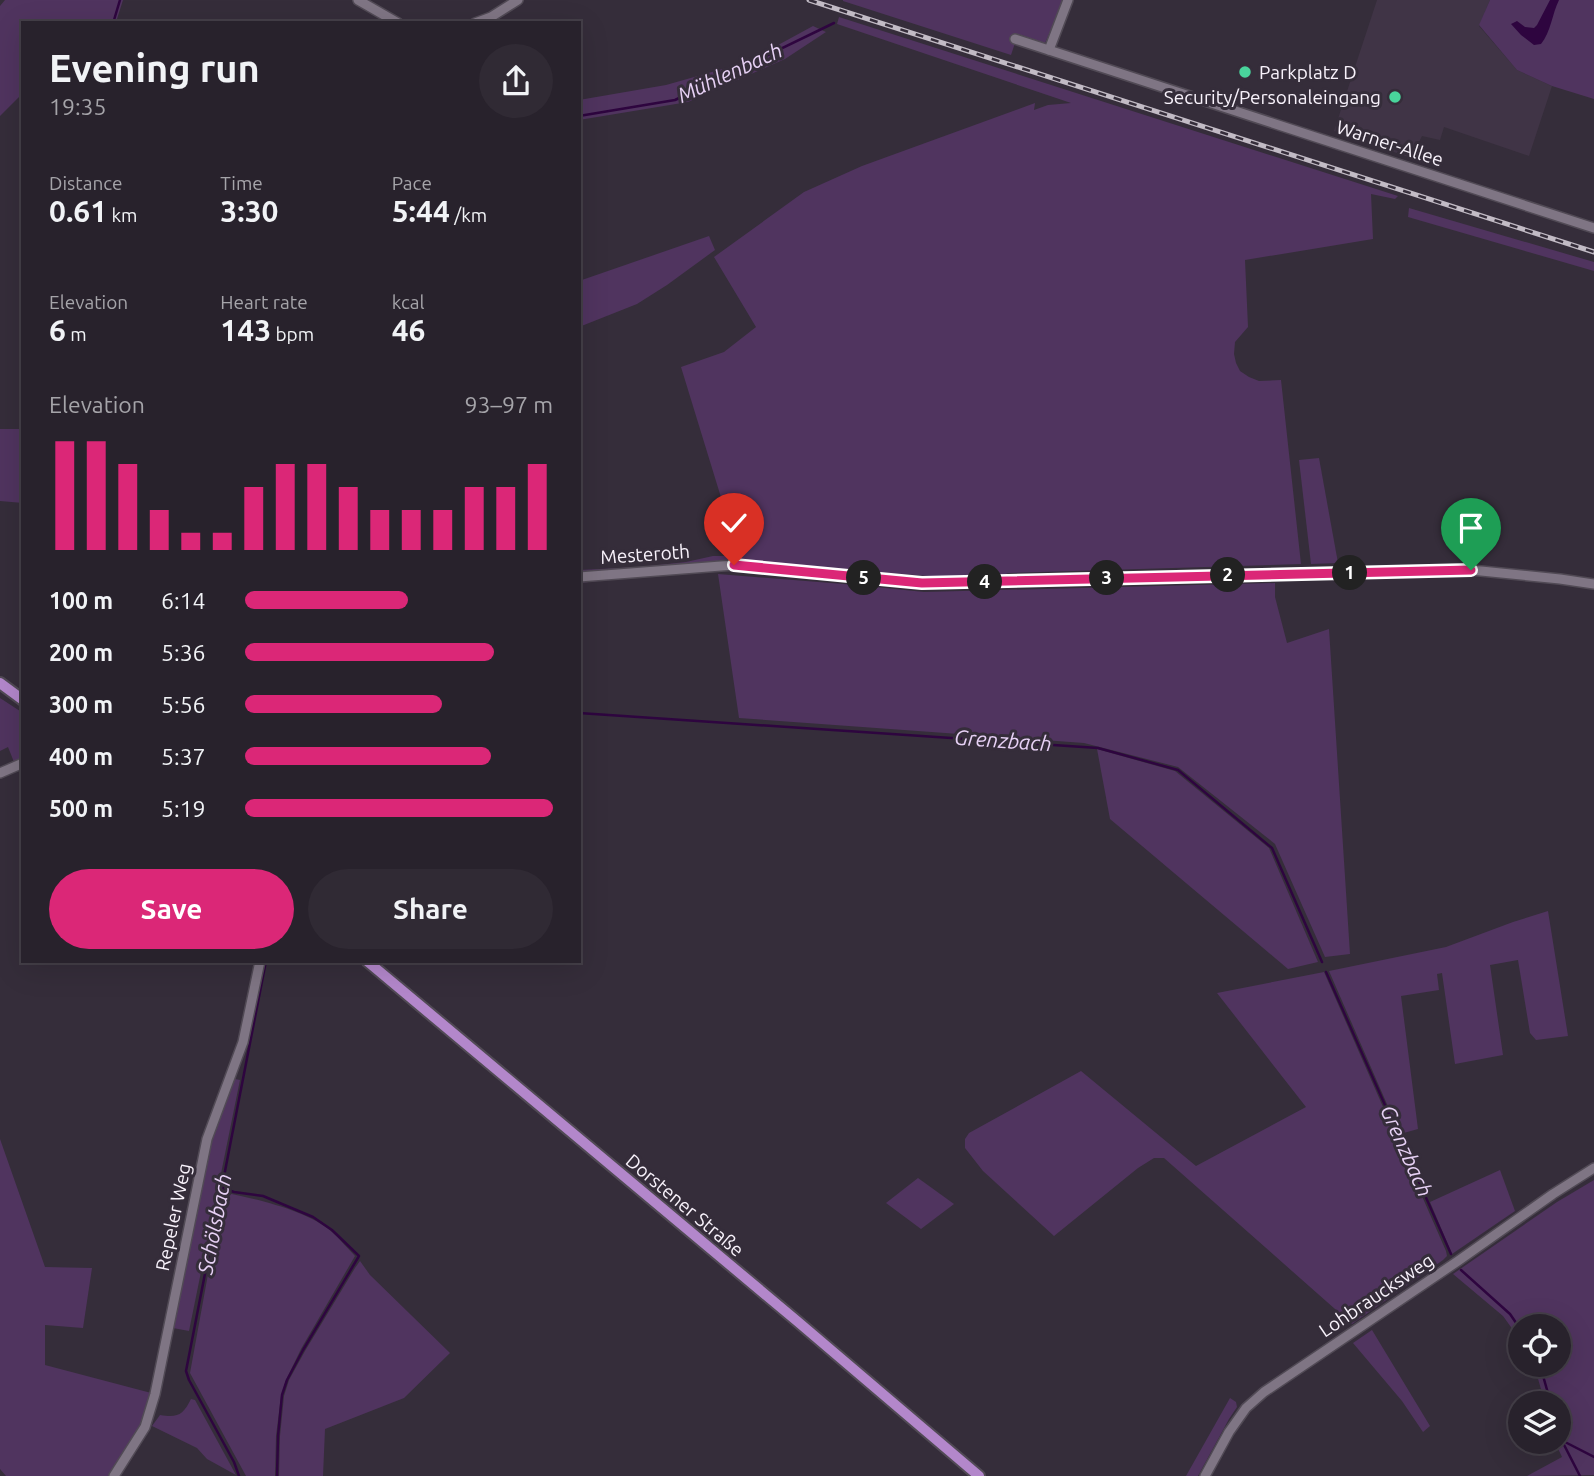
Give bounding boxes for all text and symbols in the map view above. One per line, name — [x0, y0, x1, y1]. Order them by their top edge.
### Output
water label: Mühlenbach — [673, 37, 786, 107]
button: share — [479, 44, 553, 118]
text: Evening run — [49, 47, 260, 89]
place label: Parkplatz D — [1259, 61, 1357, 83]
marker: Parkplatz D — [1237, 64, 1253, 80]
place label: Security/Personaleingang — [1164, 86, 1381, 108]
marker: Security/Personaleingang — [1387, 89, 1403, 105]
text: 19:35 — [49, 94, 107, 119]
street label: Warner-Allee — [1334, 115, 1446, 171]
text: Distance — [49, 172, 123, 194]
text: Time — [220, 172, 263, 194]
text: Pace — [392, 172, 432, 194]
text: 0.61 — [49, 194, 107, 228]
text: 3:30 — [220, 194, 278, 228]
text: 5:44 — [392, 194, 450, 228]
text: km — [107, 204, 137, 226]
text: /km — [450, 204, 487, 226]
text: Elevation — [49, 291, 128, 313]
text: Heart rate — [220, 291, 308, 313]
text: kcal — [392, 291, 424, 313]
text: 6 — [49, 313, 66, 347]
text: 143 — [220, 313, 271, 347]
text: 46 — [392, 313, 426, 347]
text: m — [66, 323, 87, 345]
text: bpm — [271, 323, 314, 345]
text: Elevation — [49, 392, 145, 417]
text: 93–97 m — [465, 392, 553, 417]
pin — [704, 493, 764, 565]
pin — [1441, 498, 1501, 570]
icon: check — [715, 504, 753, 542]
icon: arrive — [1452, 509, 1490, 547]
street label: Mesteroth — [599, 540, 691, 568]
pin: 1 — [1332, 556, 1368, 590]
pin: 2 — [1210, 558, 1246, 592]
pin: 5 — [846, 560, 882, 596]
pin: 3 — [1090, 560, 1124, 596]
text: 1 — [1344, 561, 1355, 583]
text: 2 — [1222, 563, 1233, 585]
pin: 4 — [968, 564, 1002, 600]
text: 5 — [858, 566, 869, 588]
text: 3 — [1101, 566, 1112, 588]
text: 4 — [979, 570, 990, 592]
text: 100 m — [49, 588, 113, 613]
text: 6:14 — [161, 588, 206, 613]
text: 200 m — [49, 640, 113, 665]
text: 5:36 — [161, 640, 206, 665]
text: 300 m — [49, 692, 113, 717]
text: 5:56 — [161, 692, 206, 717]
water label: Grenzbach — [954, 725, 1053, 755]
text: 400 m — [49, 744, 113, 769]
text: 5:37 — [161, 744, 206, 769]
text: 500 m — [49, 796, 113, 821]
text: 5:19 — [161, 796, 206, 821]
button: Save — [49, 869, 294, 949]
button: Share — [308, 869, 553, 949]
water label: Grenzbach — [1376, 1101, 1438, 1200]
street label: Dorstener Straße — [622, 1149, 748, 1261]
street label: Repeler Weg — [151, 1161, 195, 1273]
water label: Schölsbach — [192, 1171, 236, 1277]
street label: Lohbraucksweg — [1315, 1249, 1437, 1341]
map controls — [1508, 1314, 1571, 1454]
button: locate — [1508, 1314, 1571, 1377]
button: layers — [1508, 1391, 1571, 1454]

